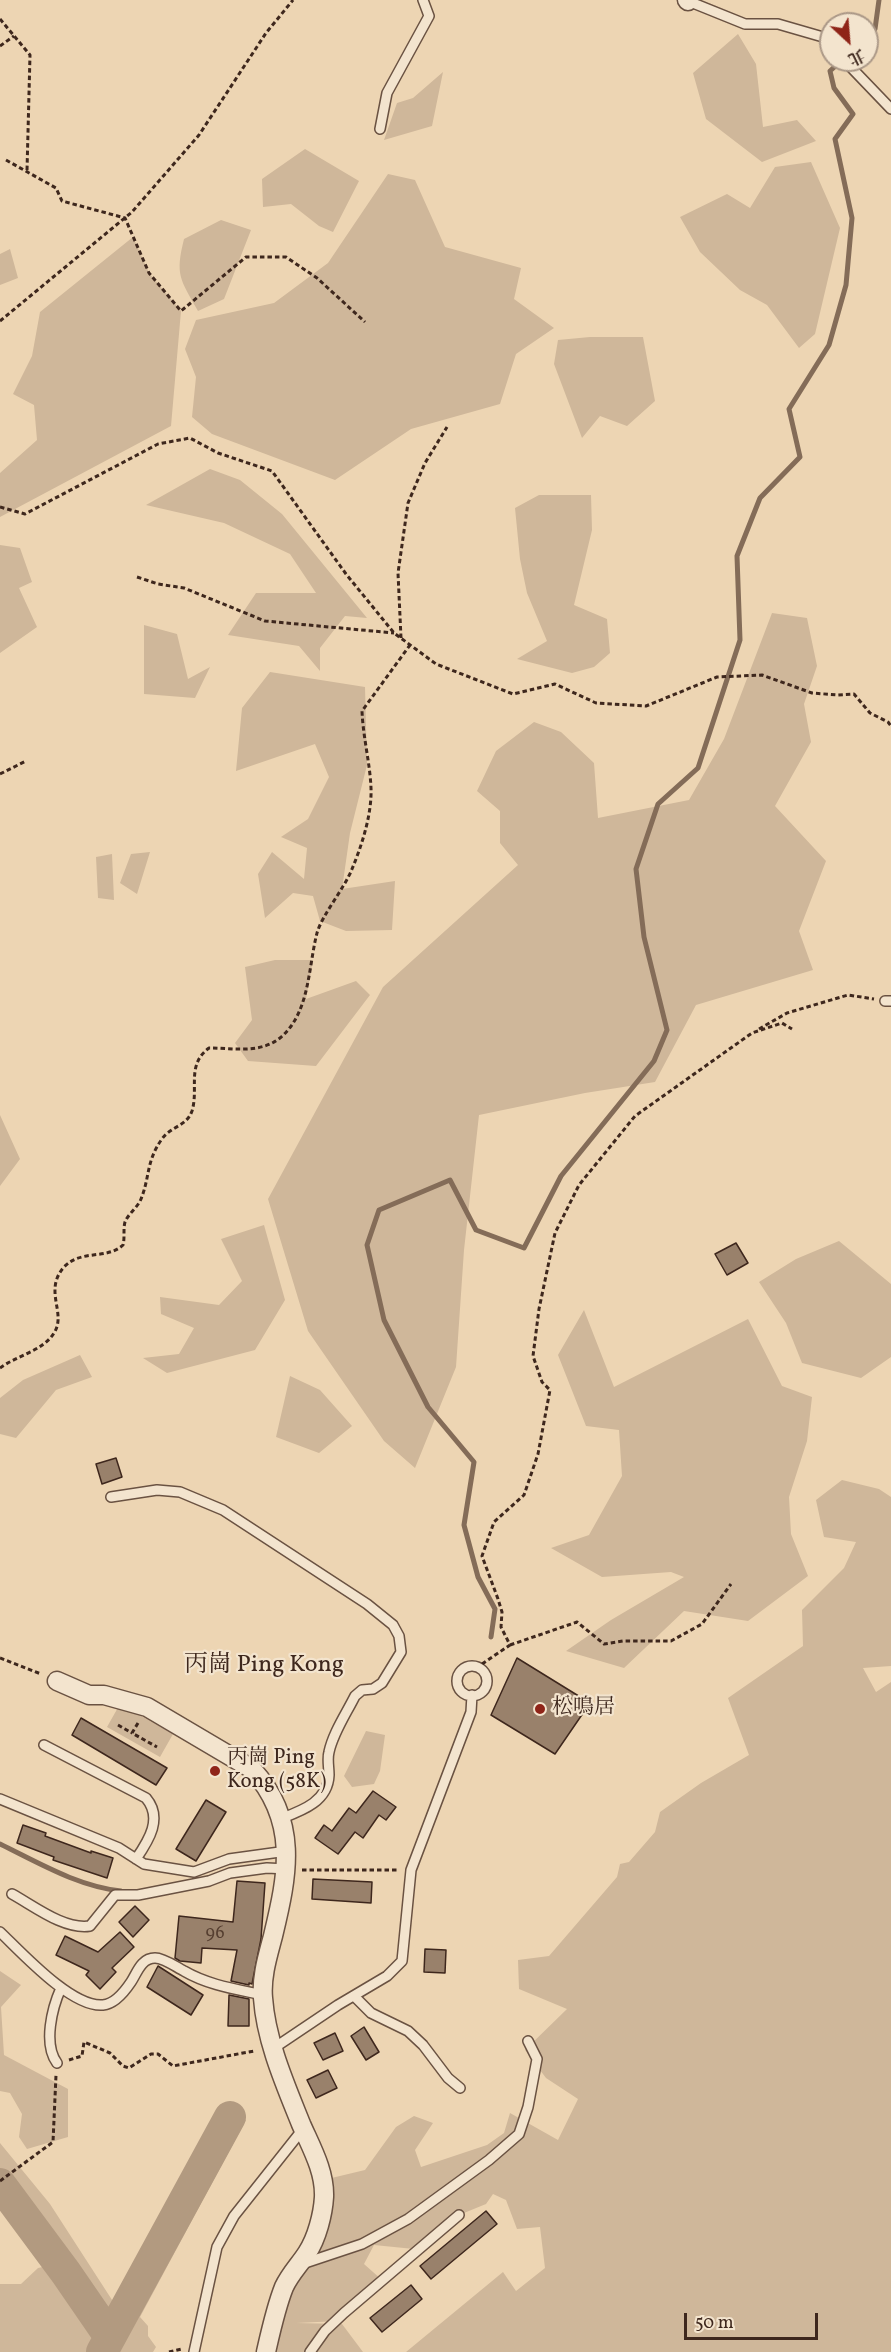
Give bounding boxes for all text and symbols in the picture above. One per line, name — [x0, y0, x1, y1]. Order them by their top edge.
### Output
north arrow — [819, 12, 879, 72]
text: 北 — [844, 43, 868, 70]
district label: 丙崗 Ping Kong — [184, 1653, 344, 1681]
place label: 松鳴居 — [552, 1696, 615, 1722]
marker: 松鳴居 — [533, 1702, 547, 1716]
place label: 丙崗 Ping Kong (58K) — [227, 1746, 326, 1796]
marker: 丙崗 Ping Kong (58K) — [208, 1764, 222, 1778]
house number: 96 — [205, 1924, 225, 1946]
scale bar — [687, 2301, 820, 2339]
text: 50 m — [695, 2311, 734, 2336]

